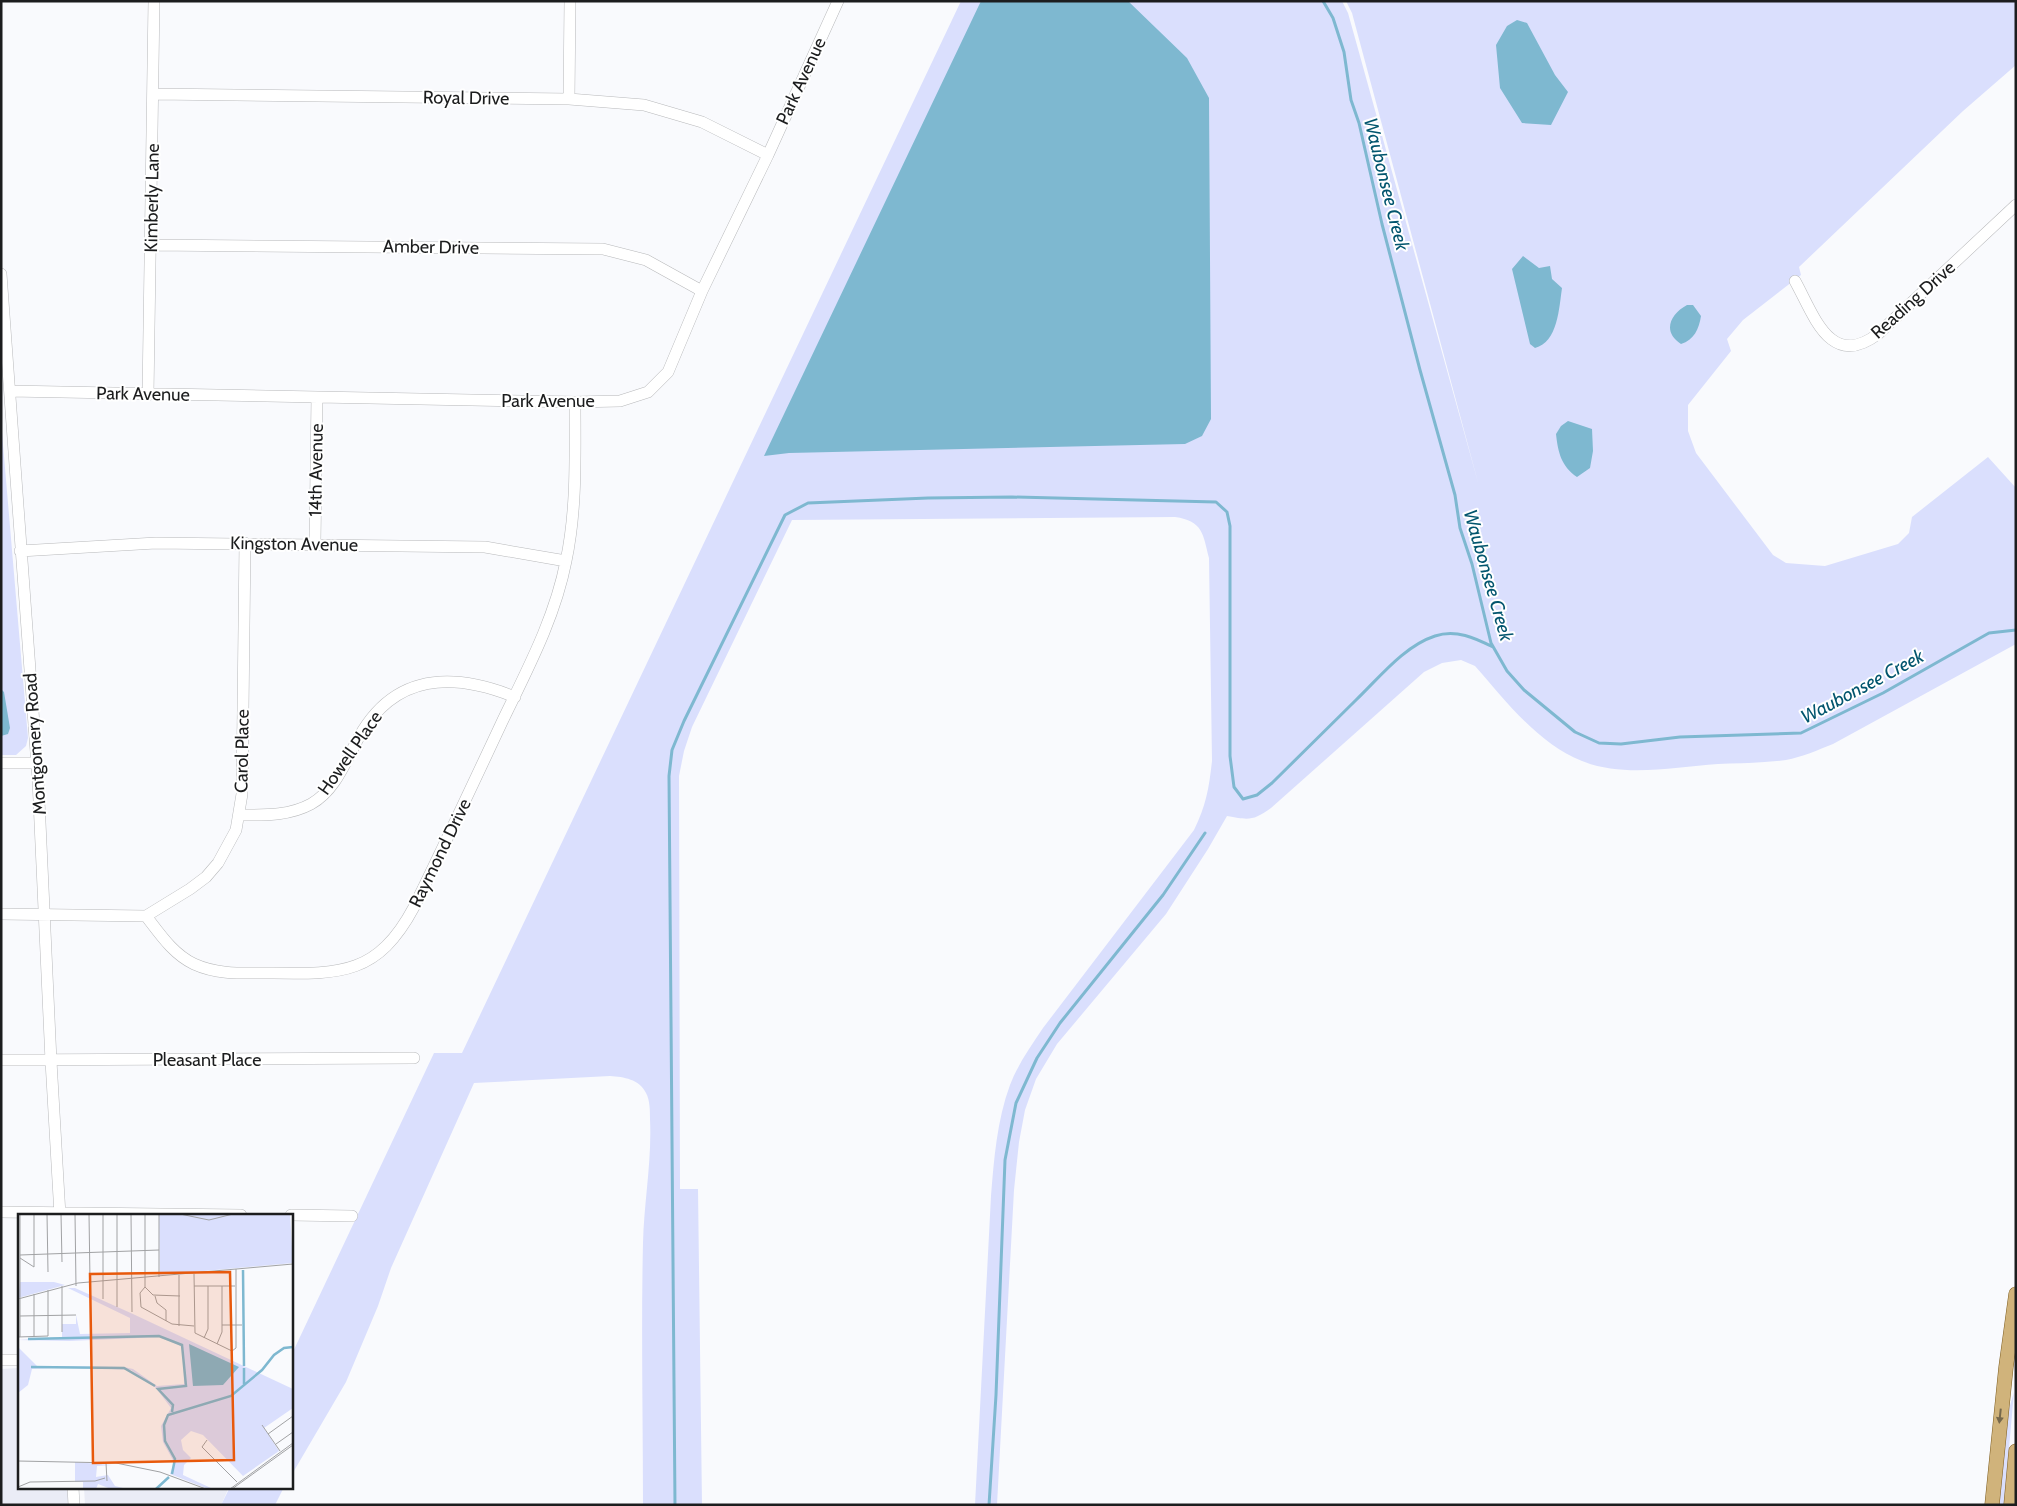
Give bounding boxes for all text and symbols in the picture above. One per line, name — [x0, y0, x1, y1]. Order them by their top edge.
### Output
street label: Park Avenue — [771, 34, 831, 128]
street label: Royal Drive — [423, 86, 509, 110]
water label: Waubonsee Creek — [1359, 115, 1414, 254]
street label: Kimberly Lane — [140, 143, 164, 253]
street label: Amber Drive — [383, 235, 479, 259]
street label: Reading Drive — [1866, 256, 1960, 344]
street label: Park Avenue — [96, 382, 190, 406]
street label: Park Avenue — [501, 390, 595, 412]
street label: 14th Avenue — [304, 423, 328, 517]
water label: Waubonsee Creek — [1459, 507, 1519, 644]
street label: Kingston Avenue — [230, 532, 358, 556]
water label: Waubonsee Creek — [1797, 644, 1928, 728]
street label: Montgomery Road — [19, 672, 51, 816]
street label: Howell Place — [313, 707, 387, 799]
street label: Carol Place — [230, 709, 254, 793]
street label: Raymond Drive — [404, 795, 476, 911]
street label: Pleasant Place — [153, 1049, 261, 1071]
inset map — [18, 1214, 292, 1488]
one-way arrow — [1996, 1408, 2004, 1424]

